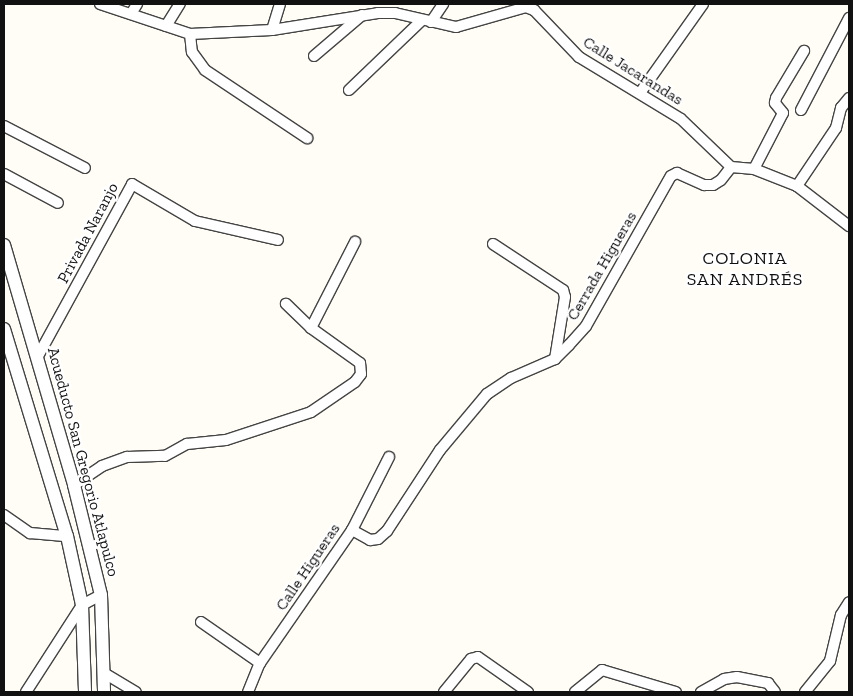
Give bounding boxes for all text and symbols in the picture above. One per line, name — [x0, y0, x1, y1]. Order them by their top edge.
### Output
street label: Calle Jacarandas — [579, 33, 687, 109]
street label: Privada Naranjo — [53, 179, 123, 287]
street label: Cerrada Higueras — [563, 208, 641, 324]
district label: COLONIA SAN ANDRÉS — [685, 248, 805, 290]
street label: Acueducto San Gregorio Atlapulco — [43, 345, 123, 579]
street label: Calle Higueras — [272, 520, 344, 614]

